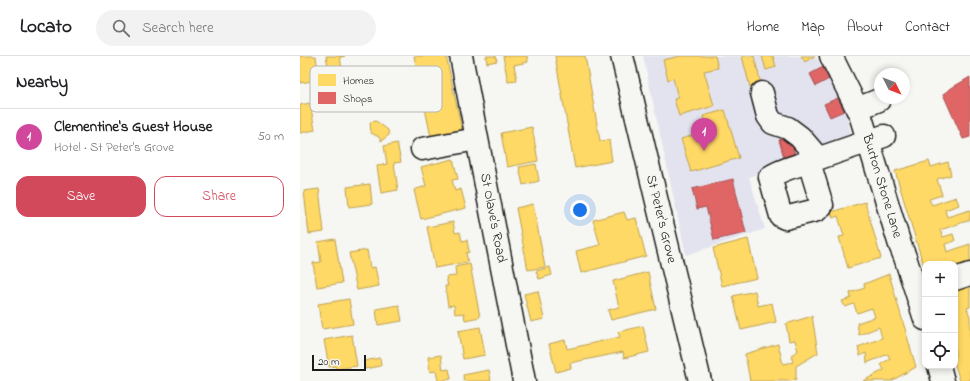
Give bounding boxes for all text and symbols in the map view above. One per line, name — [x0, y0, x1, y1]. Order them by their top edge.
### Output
search box — [96, 10, 376, 46]
text: Locato — [20, 14, 72, 41]
icon: search — [110, 17, 132, 39]
text: Search here — [142, 17, 214, 39]
text: Home — [747, 17, 779, 38]
text: Map — [801, 17, 825, 38]
text: About — [847, 17, 883, 38]
text: Contact — [905, 17, 950, 38]
legend — [310, 66, 442, 112]
north arrow — [874, 68, 910, 104]
text: Nearby — [16, 70, 68, 95]
text: Homes — [343, 73, 375, 89]
text: Shops — [343, 91, 373, 107]
text: Clementine's Guest House — [54, 116, 213, 138]
pin: 1 — [691, 118, 717, 151]
text: 1 — [27, 127, 31, 146]
text: 50 m — [258, 127, 284, 146]
street label: Burton Stone Lane — [856, 130, 908, 241]
text: Hotel · St Peter's Grove — [54, 138, 174, 157]
street label: St Olave's Road — [474, 171, 512, 265]
street label: St Peter's Grove — [640, 172, 682, 266]
button: Save — [16, 176, 146, 217]
button: Share — [154, 176, 284, 217]
your location — [570, 200, 590, 220]
map controls — [922, 261, 958, 369]
button: + — [922, 261, 958, 297]
button: − — [922, 297, 958, 333]
button: locate — [922, 333, 958, 369]
scale bar — [312, 353, 366, 372]
text: 20 m — [318, 354, 340, 370]

